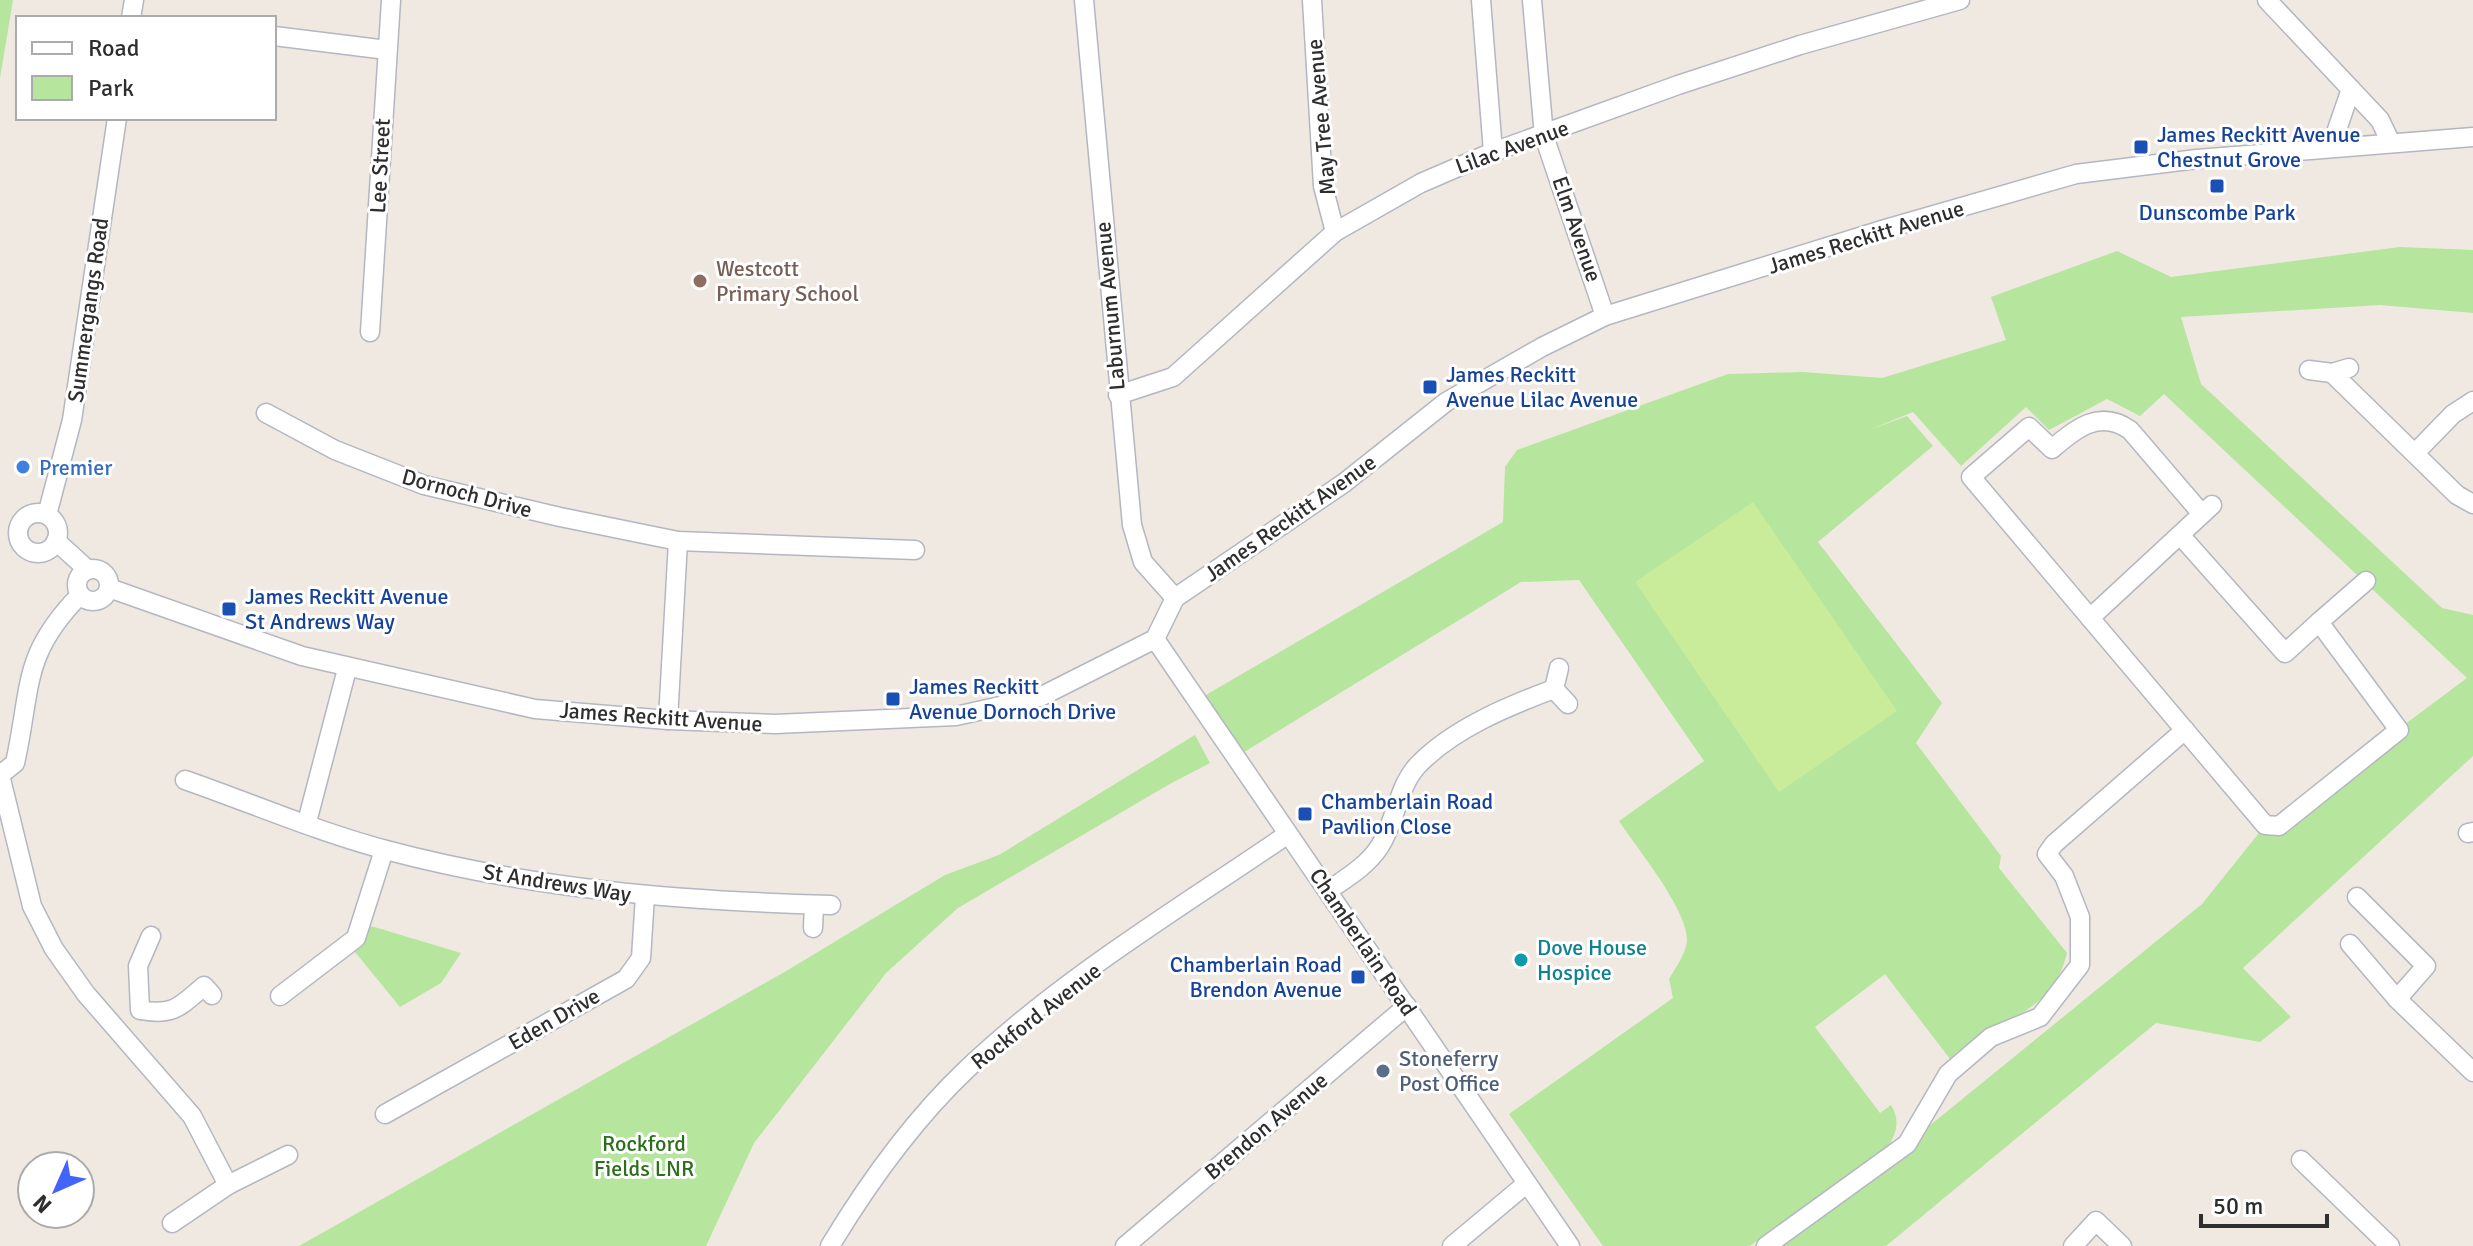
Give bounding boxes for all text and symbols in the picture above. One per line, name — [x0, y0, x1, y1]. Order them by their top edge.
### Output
legend — [16, 16, 276, 120]
text: Road — [88, 33, 139, 63]
street label: May Tree Avenue — [1301, 38, 1341, 196]
text: Park — [88, 73, 134, 103]
street label: Lilac Avenue — [1452, 114, 1572, 180]
street label: Lee Street — [364, 118, 396, 214]
place label: James Reckitt Avenue Chestnut Grove — [2157, 121, 2361, 173]
marker: James Reckitt Avenue Chestnut Grove — [2132, 138, 2150, 156]
street label: Elm Avenue — [1546, 173, 1608, 285]
marker: Dunscombe Park — [2208, 177, 2226, 195]
street label: James Reckitt Avenue — [1765, 194, 1967, 280]
place label: Dunscombe Park — [2139, 199, 2295, 226]
street label: Summergangs Road — [62, 216, 114, 404]
street label: Laburnum Avenue — [1089, 220, 1131, 392]
place label: Westcott Primary School — [716, 255, 859, 307]
marker: Westcott Primary School — [691, 272, 709, 290]
place label: James Reckitt Avenue Lilac Avenue — [1446, 361, 1638, 413]
marker: James Reckitt Avenue Lilac Avenue — [1421, 378, 1439, 396]
street label: James Reckitt Avenue — [1199, 449, 1381, 587]
place label: Premier — [39, 454, 112, 481]
marker: Premier — [14, 458, 32, 476]
street label: Dornoch Drive — [399, 463, 535, 523]
place label: James Reckitt Avenue St Andrews Way — [245, 583, 449, 635]
marker: James Reckitt Avenue St Andrews Way — [220, 600, 238, 618]
place label: James Reckitt Avenue Dornoch Drive — [909, 673, 1116, 725]
marker: James Reckitt Avenue Dornoch Drive — [884, 690, 902, 708]
street label: James Reckitt Avenue — [559, 696, 763, 738]
place label: Chamberlain Road Pavilion Close — [1321, 788, 1493, 840]
marker: Chamberlain Road Pavilion Close — [1296, 805, 1314, 823]
street label: St Andrews Way — [481, 858, 634, 908]
street label: Chamberlain Road — [1304, 863, 1422, 1021]
place label: Dove House Hospice — [1537, 934, 1647, 986]
place label: Chamberlain Road Brendon Avenue — [1170, 951, 1342, 1003]
marker: Dove House Hospice — [1512, 951, 1530, 969]
street label: Rockford Avenue — [966, 957, 1106, 1075]
marker: Chamberlain Road Brendon Avenue — [1349, 968, 1367, 986]
street label: Eden Drive — [504, 982, 604, 1056]
place label: Stoneferry Post Office — [1399, 1045, 1500, 1097]
marker: Stoneferry Post Office — [1374, 1062, 1392, 1080]
street label: Brendon Avenue — [1199, 1067, 1333, 1185]
park label: Rockford Fields LNR — [594, 1130, 694, 1182]
north arrow — [16, 1150, 96, 1230]
scale bar — [2201, 1178, 2327, 1228]
text: N — [27, 1189, 57, 1219]
text: 50 m — [2213, 1191, 2263, 1221]

